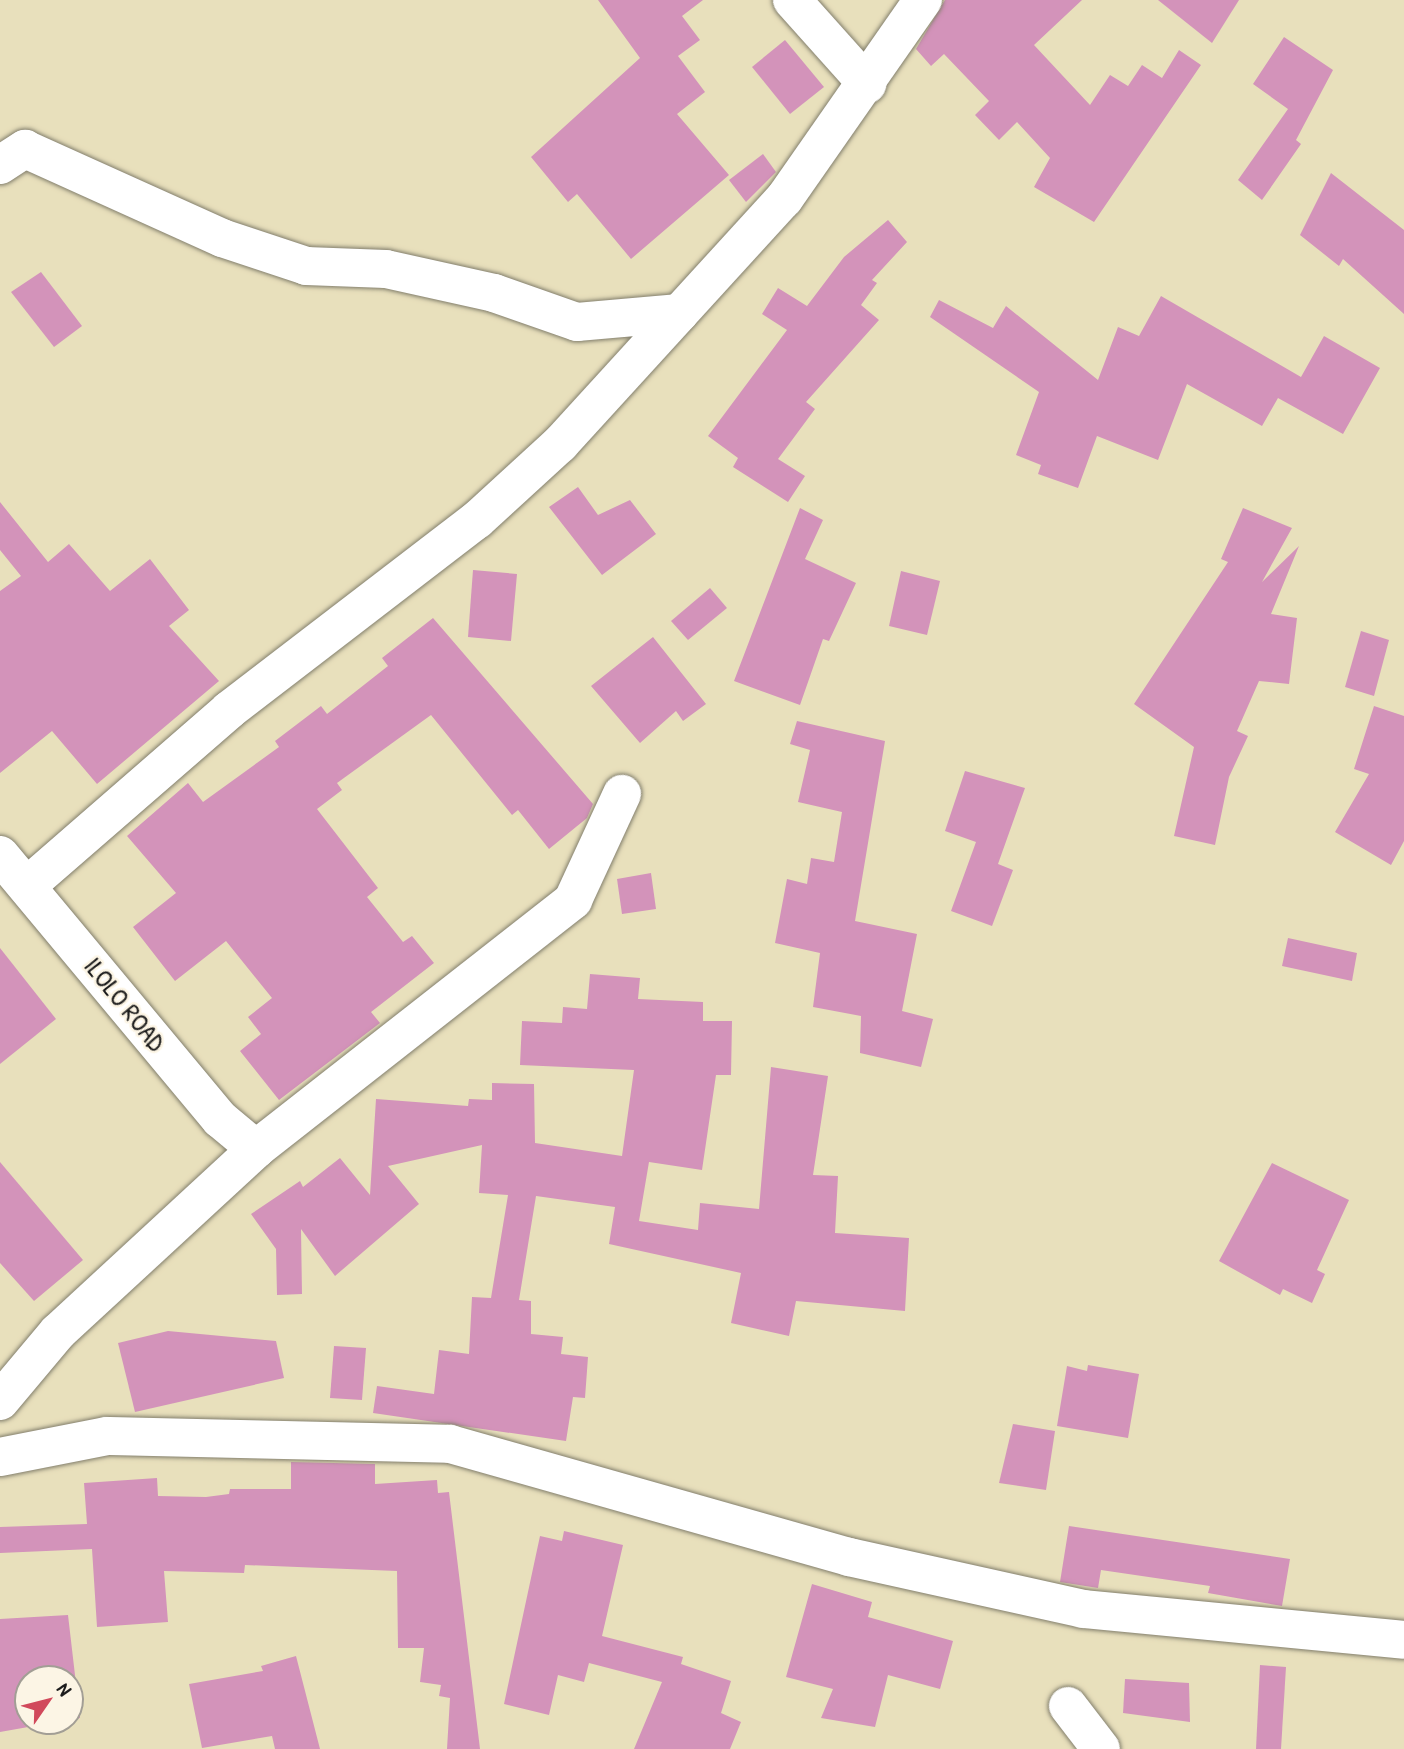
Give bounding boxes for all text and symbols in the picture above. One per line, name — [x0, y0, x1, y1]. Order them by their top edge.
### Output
street label: ILOLO ROAD — [78, 951, 172, 1057]
north arrow — [14, 1665, 84, 1735]
text: N — [51, 1677, 78, 1701]

